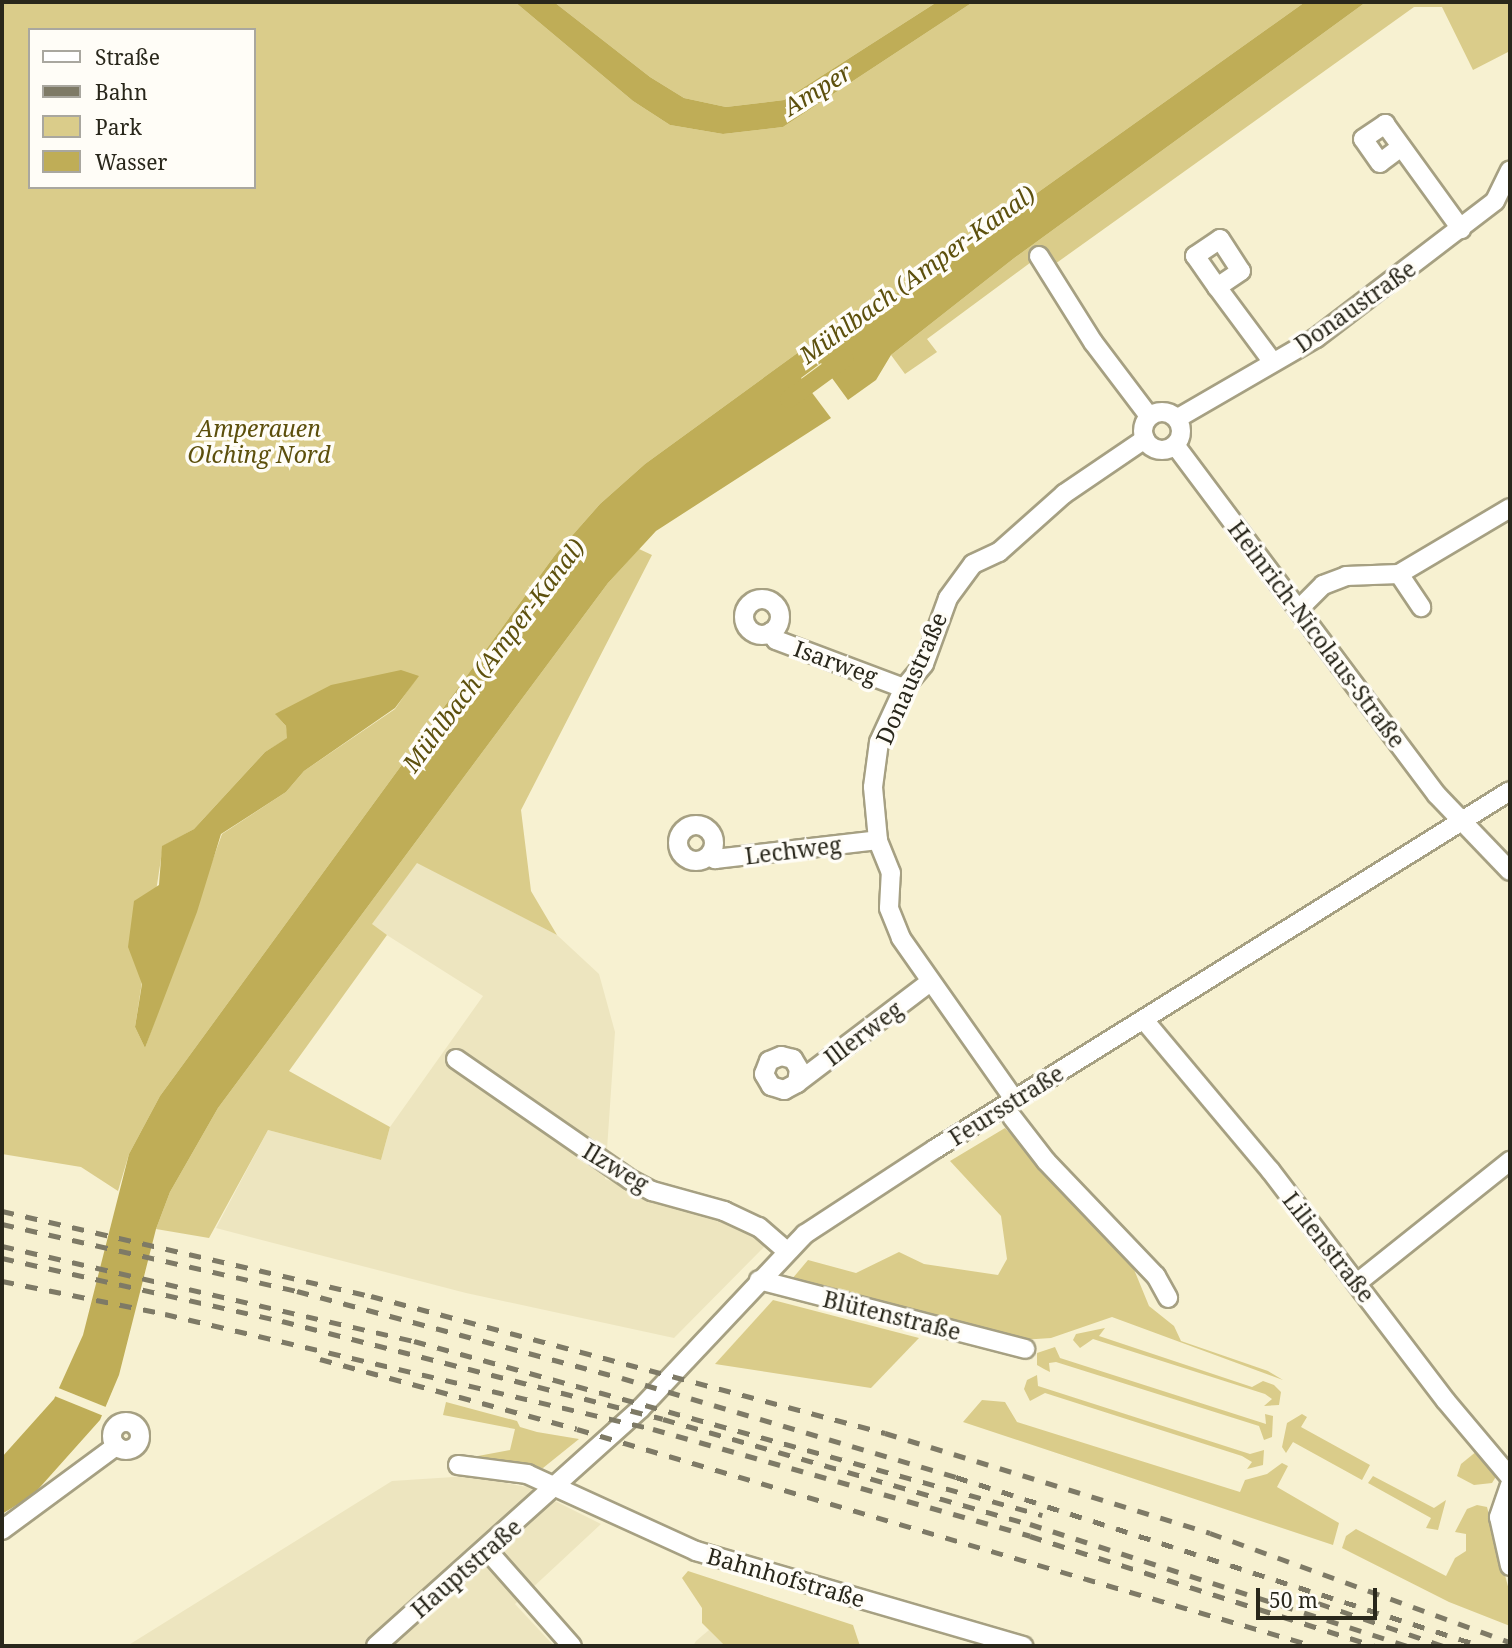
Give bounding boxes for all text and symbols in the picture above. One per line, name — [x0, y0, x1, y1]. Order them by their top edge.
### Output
legend — [28, 28, 256, 189]
text: Straße — [95, 43, 160, 71]
water label: Amper — [777, 57, 857, 121]
text: Bahn — [95, 78, 147, 106]
text: Park — [95, 113, 142, 141]
text: Wasser — [95, 148, 167, 176]
water label: Mühlbach (Amper-Kanal) — [794, 179, 1040, 369]
street label: Donaustraße — [1289, 254, 1421, 358]
park label: Amperauen Olching Nord — [188, 414, 330, 468]
street label: Heinrich-Nicolaus-Straße — [1223, 515, 1411, 753]
water label: Mühlbach (Amper-Kanal) — [396, 533, 590, 777]
street label: Donaustraße — [870, 608, 952, 748]
street label: Isarweg — [790, 634, 882, 690]
street label: Lechweg — [743, 830, 843, 870]
street label: Illerweg — [819, 995, 907, 1071]
street label: Feursstraße — [944, 1059, 1068, 1151]
street label: Ilzweg — [578, 1137, 654, 1197]
street label: Lilienstraße — [1277, 1186, 1381, 1308]
street label: Blütenstraße — [820, 1285, 964, 1345]
street label: Hauptstraße — [405, 1513, 527, 1623]
street label: Bahnhofstraße — [704, 1541, 868, 1613]
scale bar — [1260, 1574, 1381, 1618]
text: 50 m — [1269, 1586, 1318, 1614]

